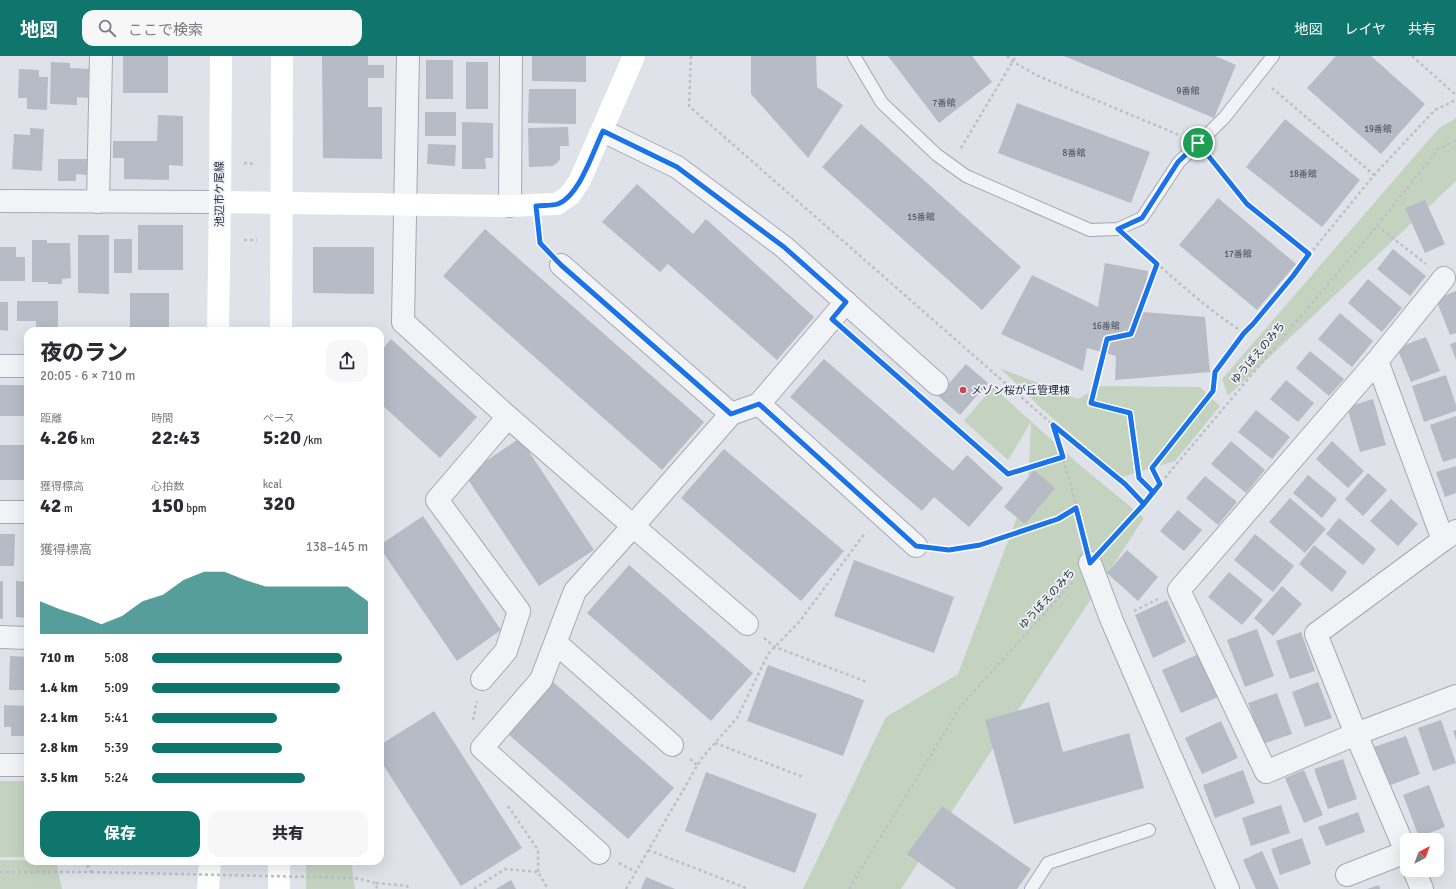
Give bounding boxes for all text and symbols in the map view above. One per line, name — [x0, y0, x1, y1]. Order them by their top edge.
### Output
search box — [82, 10, 362, 46]
icon: search — [96, 17, 118, 39]
text: 地図 — [20, 18, 58, 42]
text: ここで検索 — [128, 21, 203, 39]
text: 地図 — [1294, 21, 1322, 38]
text: レイヤ — [1344, 21, 1386, 38]
text: 共有 — [1408, 21, 1436, 38]
house number: 9番館 — [1177, 86, 1199, 97]
house number: 7番館 — [933, 98, 955, 109]
house number: 19番館 — [1364, 124, 1392, 135]
pin — [1181, 126, 1215, 160]
icon: arrive — [1187, 132, 1209, 154]
house number: 8番館 — [1063, 148, 1085, 159]
street label: 池辺市ケ尾線 — [213, 161, 226, 227]
house number: 18番館 — [1289, 169, 1317, 180]
house number: 15番館 — [907, 212, 935, 223]
house number: 17番館 — [1224, 249, 1252, 260]
street label: ゆうばえのみち — [1228, 319, 1288, 387]
house number: 16番館 — [1092, 321, 1120, 332]
text: 夜のラン — [40, 339, 128, 366]
button: share — [326, 340, 368, 382]
text: 20:05 · 6 × 710 m — [40, 368, 135, 384]
place label: メゾン桜が丘管理棟 — [971, 384, 1070, 397]
marker: メゾン桜が丘管理棟 — [958, 385, 968, 395]
text: 距離 — [40, 412, 62, 425]
text: 時間 — [151, 412, 173, 425]
text: ペース — [263, 412, 295, 425]
text: 4.26 — [40, 425, 78, 450]
text: 22:43 — [151, 425, 200, 450]
text: 5:20 — [263, 425, 301, 450]
text: km — [78, 434, 95, 447]
text: /km — [301, 434, 322, 447]
text: kcal — [263, 478, 282, 491]
text: 獲得標高 — [40, 480, 84, 493]
text: 心拍数 — [151, 480, 184, 493]
text: 320 — [263, 491, 295, 516]
text: 42 — [40, 493, 62, 518]
text: 150 — [151, 493, 184, 518]
text: m — [62, 502, 73, 515]
text: bpm — [184, 502, 207, 515]
text: 138–145 m — [306, 539, 368, 555]
text: 獲得標高 — [40, 542, 92, 558]
street label: ゆうばえのみち — [1016, 566, 1078, 632]
text: 710 m — [40, 650, 74, 666]
text: 5:08 — [104, 650, 129, 666]
text: 1.4 km — [40, 680, 78, 696]
text: 5:09 — [104, 680, 129, 696]
text: 2.1 km — [40, 710, 78, 726]
text: 5:41 — [104, 710, 129, 726]
text: 2.8 km — [40, 740, 78, 756]
text: 5:39 — [104, 740, 129, 756]
text: 3.5 km — [40, 770, 78, 786]
text: 5:24 — [104, 770, 129, 786]
button: 保存 — [40, 811, 200, 857]
button: 共有 — [208, 811, 368, 857]
north arrow — [1400, 833, 1444, 877]
map controls — [1400, 833, 1444, 877]

